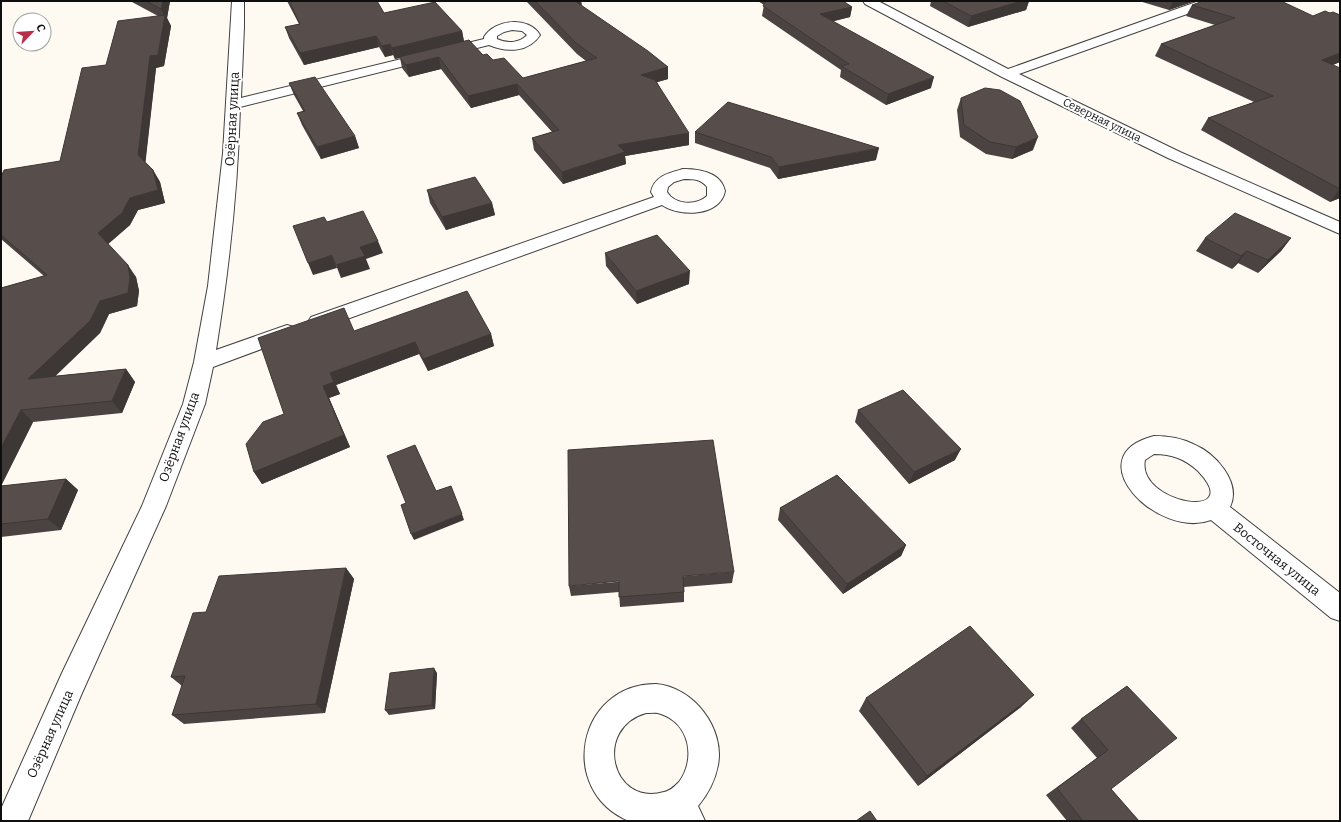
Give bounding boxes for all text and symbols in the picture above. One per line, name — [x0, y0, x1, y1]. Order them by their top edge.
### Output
north arrow — [12, 12, 52, 52]
text: С — [33, 22, 48, 34]
street label: Озёрная улица — [222, 71, 242, 167]
street label: Северная улица — [1061, 95, 1143, 145]
street label: Озёрная улица — [156, 390, 202, 484]
street label: Восточная улица — [1231, 519, 1323, 599]
street label: Озёрная улица — [24, 688, 76, 780]

